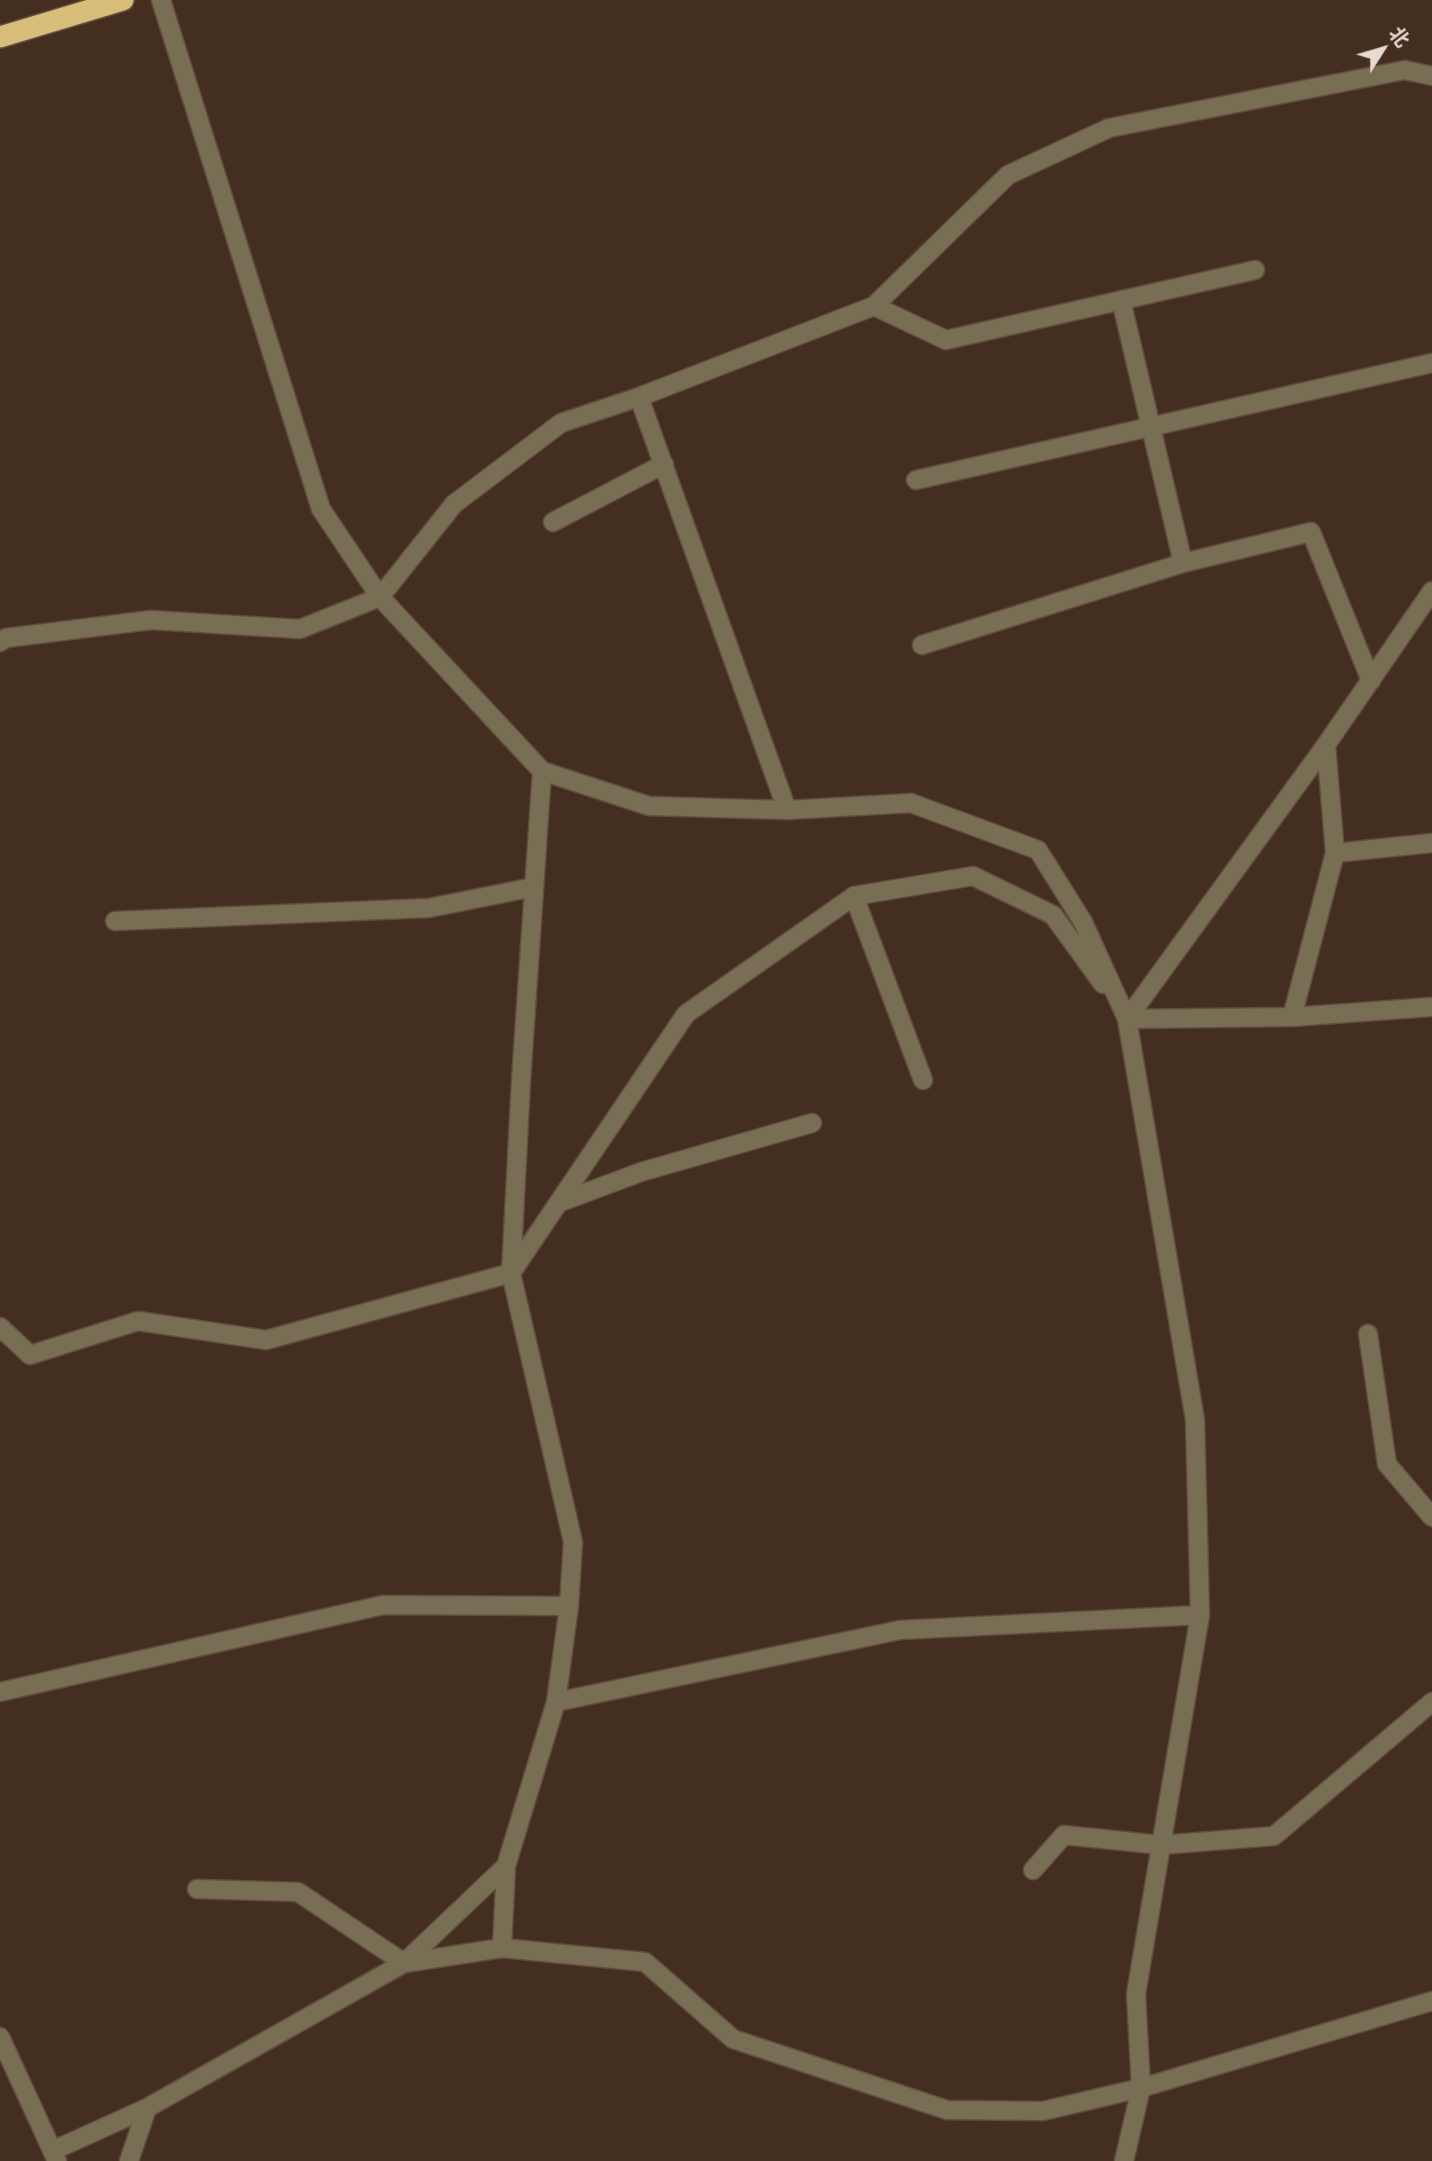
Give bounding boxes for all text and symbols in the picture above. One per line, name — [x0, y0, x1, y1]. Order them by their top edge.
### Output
north arrow — [1348, 14, 1418, 84]
text: 北 — [1384, 22, 1415, 51]

